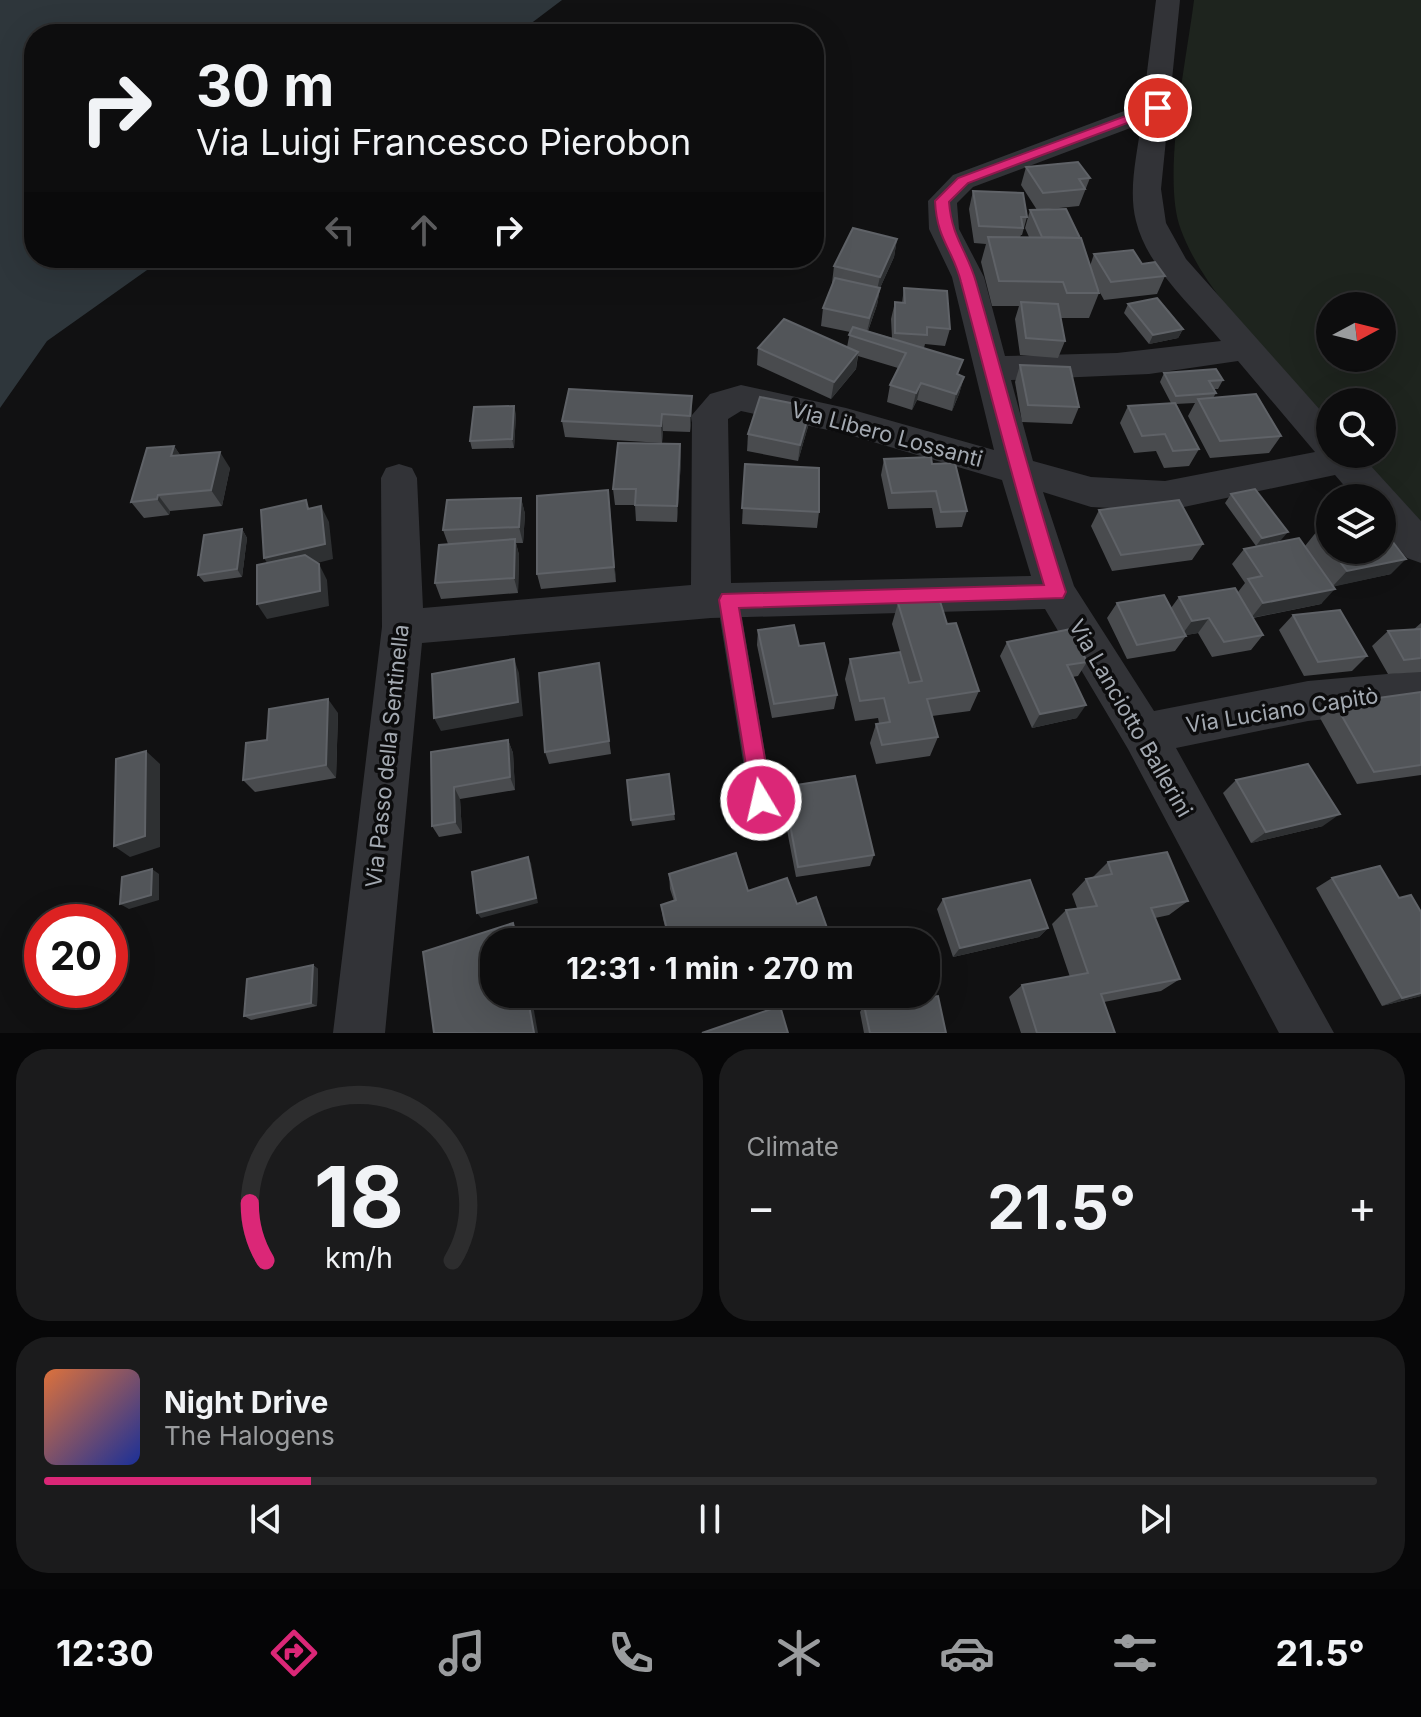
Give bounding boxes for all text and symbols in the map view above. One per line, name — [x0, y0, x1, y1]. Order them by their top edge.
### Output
text: 30 m — [196, 52, 334, 120]
icon: right — [64, 56, 168, 160]
pin — [1124, 74, 1192, 142]
icon: arrive — [1136, 86, 1180, 130]
text: Via Luigi Francesco Pierobon — [196, 120, 691, 164]
icon: left — [318, 208, 362, 252]
icon: ahead — [402, 208, 446, 252]
icon: right — [486, 208, 530, 252]
north arrow — [1316, 292, 1396, 372]
map controls — [1316, 292, 1396, 564]
button: search — [1316, 388, 1396, 468]
street label: Via Libero Lossanti — [788, 396, 986, 472]
button: layers — [1316, 484, 1396, 564]
street label: Via Lanciotto Ballerini — [1064, 615, 1198, 821]
street label: Via Passo della Sentinella — [360, 623, 414, 889]
street label: Via Luciano Capitò — [1184, 682, 1380, 738]
position arrow — [719, 758, 803, 842]
speed limit sign: 20 — [24, 904, 128, 1008]
text: 12:31 · 1 min · 270 m — [566, 950, 854, 986]
text: Climate — [747, 1131, 839, 1162]
text: 18 — [314, 1146, 404, 1247]
text: 21.5° — [987, 1171, 1136, 1243]
text: − — [747, 1180, 776, 1234]
text: + — [1348, 1180, 1377, 1234]
text: km/h — [325, 1240, 393, 1275]
text: Night Drive — [164, 1384, 328, 1420]
text: The Halogens — [164, 1420, 335, 1451]
icon: previous — [244, 1497, 288, 1541]
icon: pause — [688, 1497, 732, 1541]
icon: next — [1133, 1497, 1177, 1541]
icon: directions — [266, 1625, 322, 1681]
icon: music — [434, 1625, 490, 1681]
icon: phone — [603, 1625, 659, 1681]
icon: climate — [771, 1625, 827, 1681]
icon: car — [939, 1625, 995, 1681]
icon: filters — [1107, 1625, 1163, 1681]
text: 12:30 — [56, 1631, 154, 1675]
text: 21.5° — [1275, 1631, 1365, 1675]

